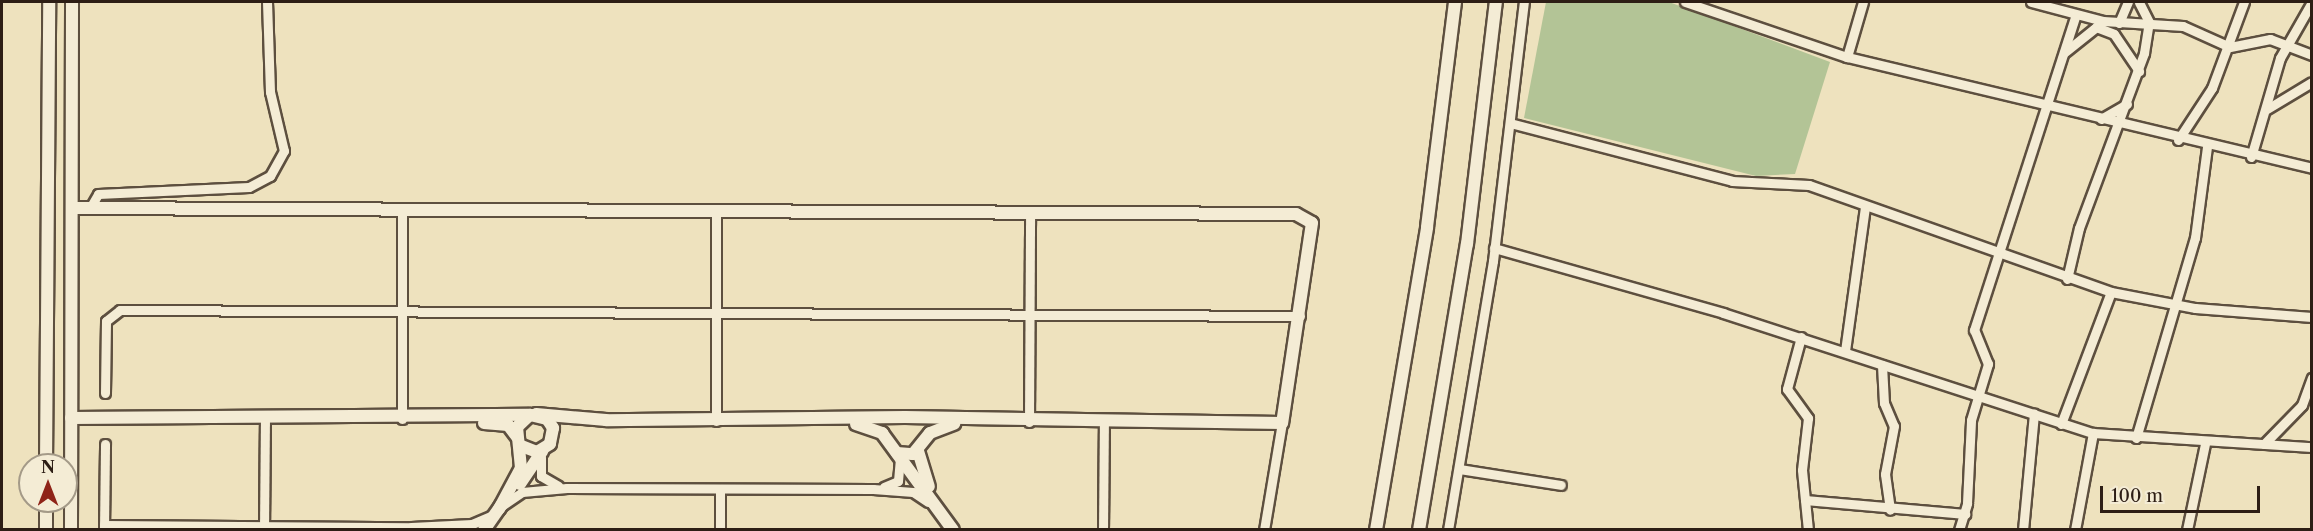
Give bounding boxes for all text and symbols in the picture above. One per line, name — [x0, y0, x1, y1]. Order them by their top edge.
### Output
north arrow — [18, 453, 78, 513]
text: N — [41, 457, 55, 477]
scale bar — [2103, 474, 2264, 512]
text: 100 m — [2111, 485, 2163, 507]

